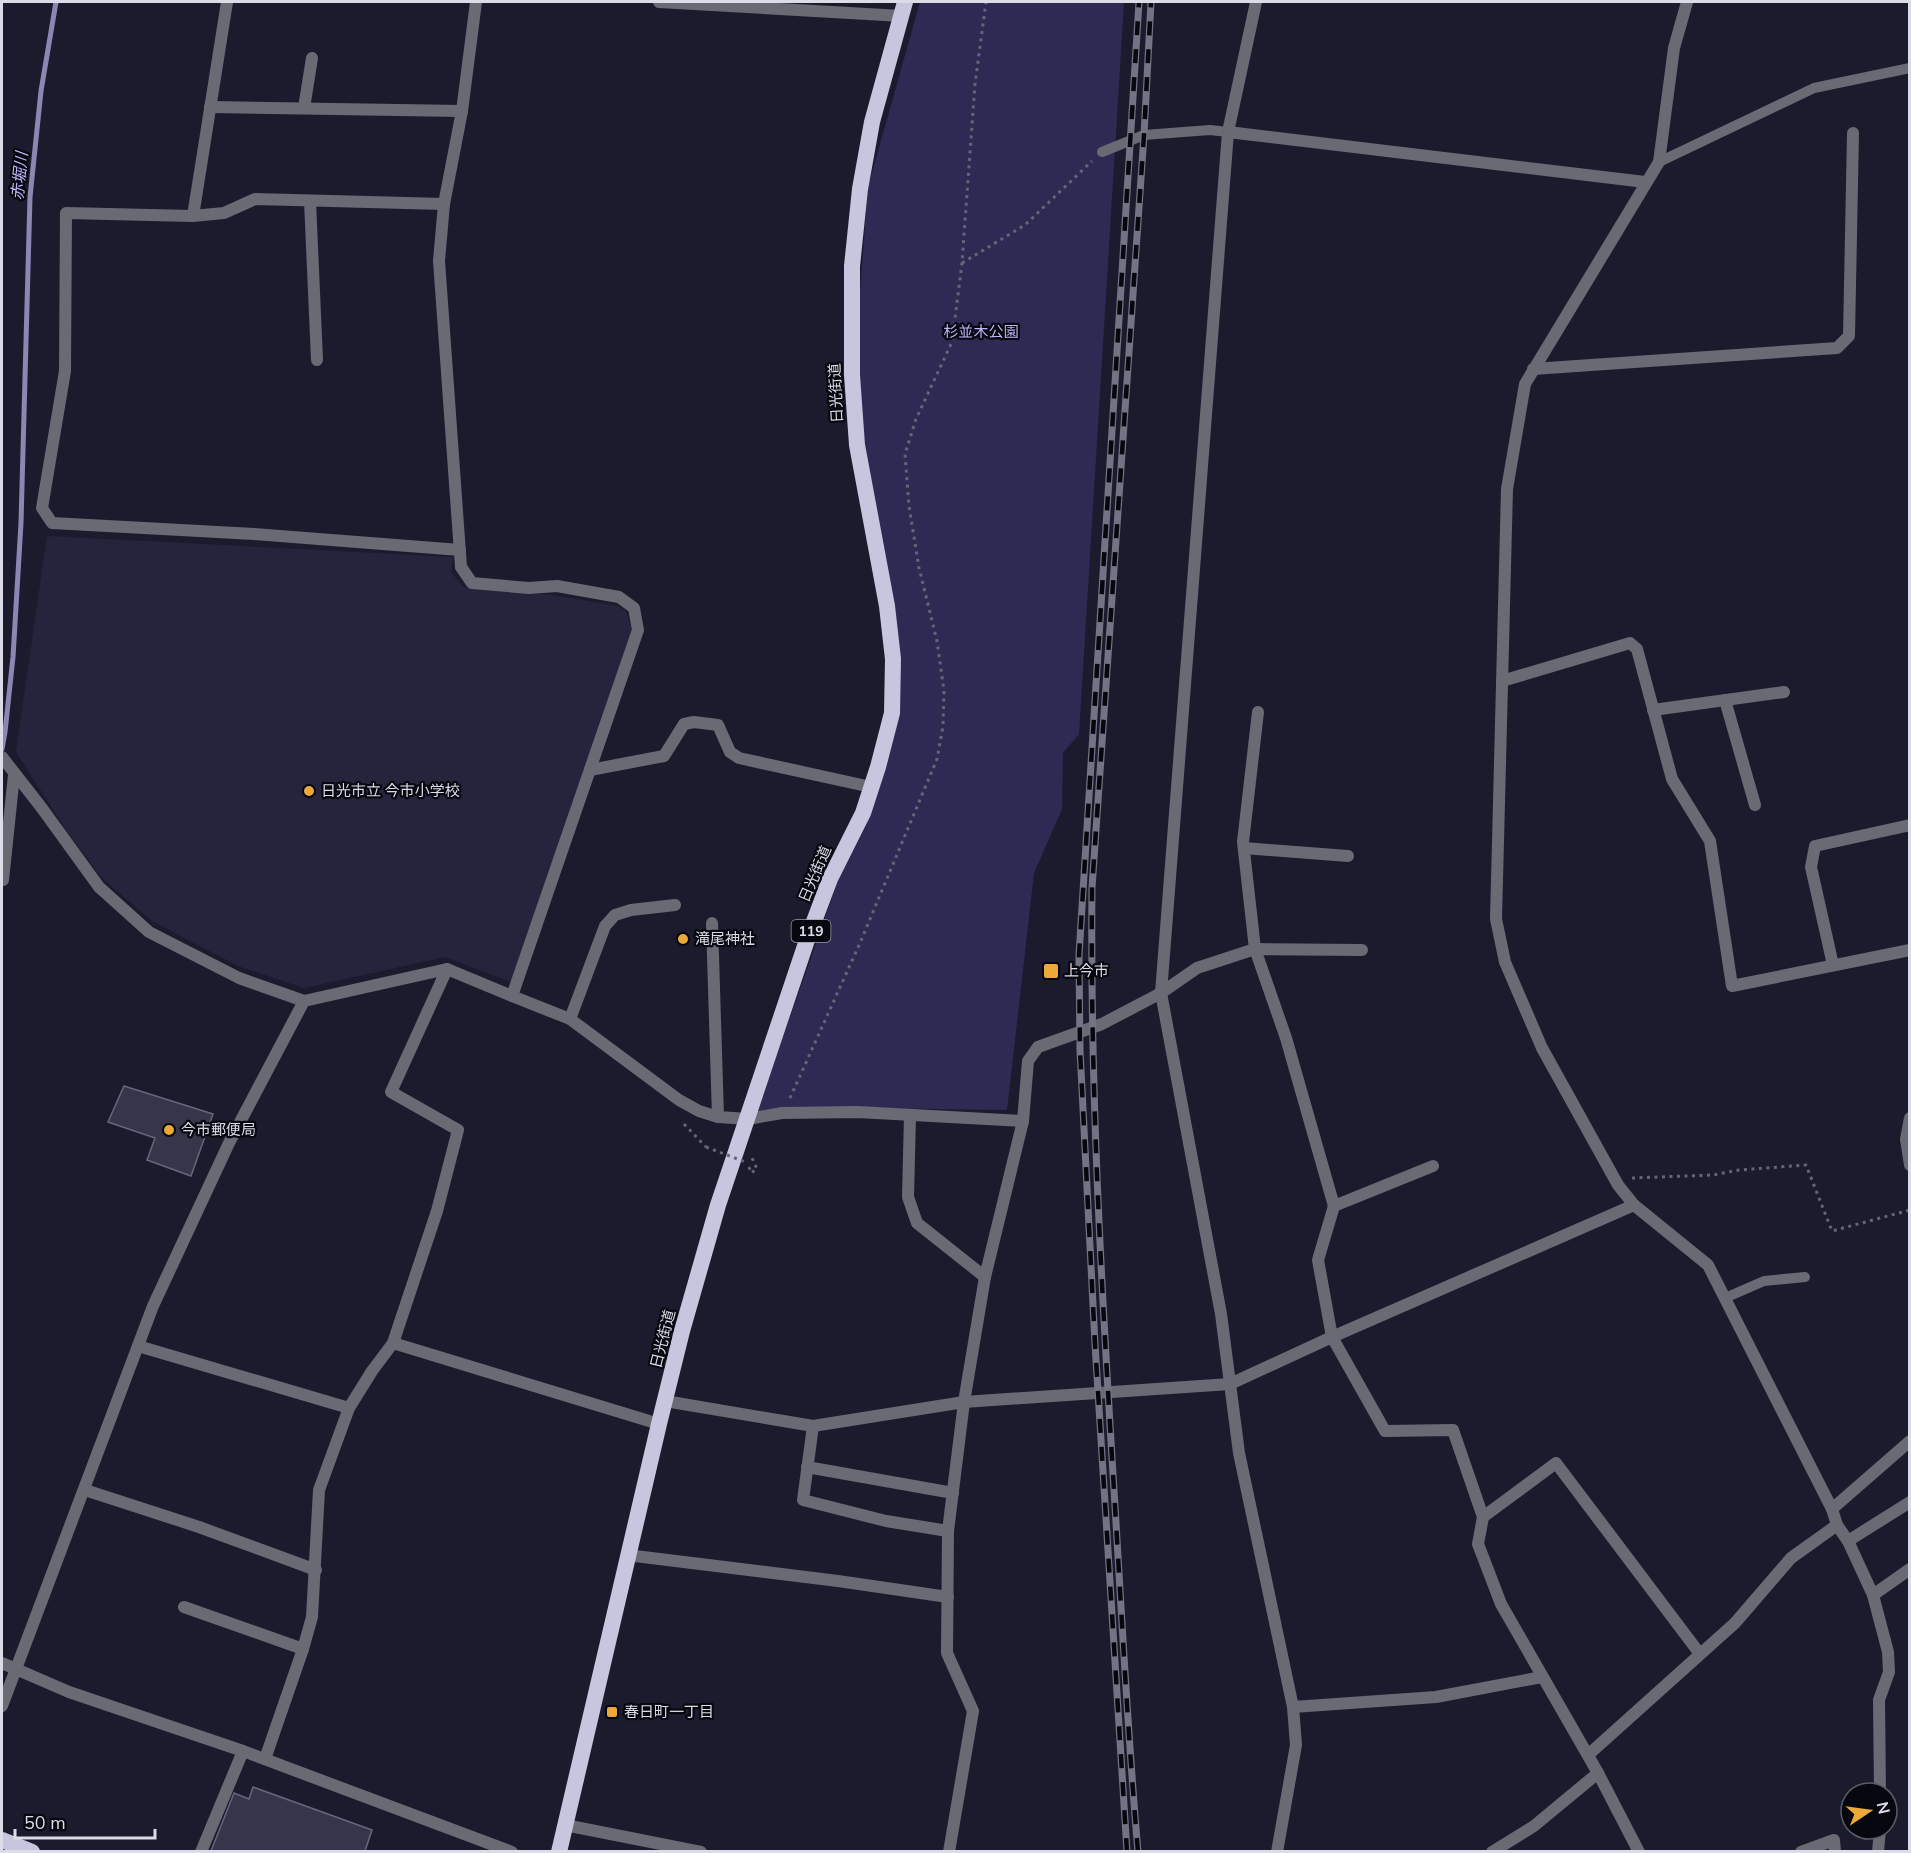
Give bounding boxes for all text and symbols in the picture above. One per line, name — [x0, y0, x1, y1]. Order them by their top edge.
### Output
water label: 赤堀川 — [7, 149, 34, 201]
park label: 杉並木公園 — [943, 322, 1019, 342]
street label: 日光街道 — [824, 363, 848, 423]
place label: 日光市立 今市小学校 — [321, 781, 460, 801]
marker: 日光市立 今市小学校 — [302, 784, 316, 798]
street label: 日光街道 — [794, 842, 836, 906]
road number: 119 — [792, 920, 830, 942]
place label: 滝尾神社 — [695, 929, 755, 949]
marker: 滝尾神社 — [676, 932, 690, 946]
place label: 上今市 — [1064, 961, 1109, 981]
marker: 上今市 — [1042, 962, 1060, 980]
place label: 今市郵便局 — [181, 1120, 256, 1140]
marker: 今市郵便局 — [162, 1123, 176, 1137]
street label: 日光街道 — [646, 1307, 680, 1371]
place label: 春日町一丁目 — [624, 1702, 714, 1722]
marker: 春日町一丁目 — [605, 1705, 619, 1719]
north arrow — [1839, 1781, 1899, 1841]
text: N — [1871, 1800, 1895, 1816]
scale bar — [15, 1802, 154, 1840]
text: 50 m — [24, 1811, 66, 1835]

